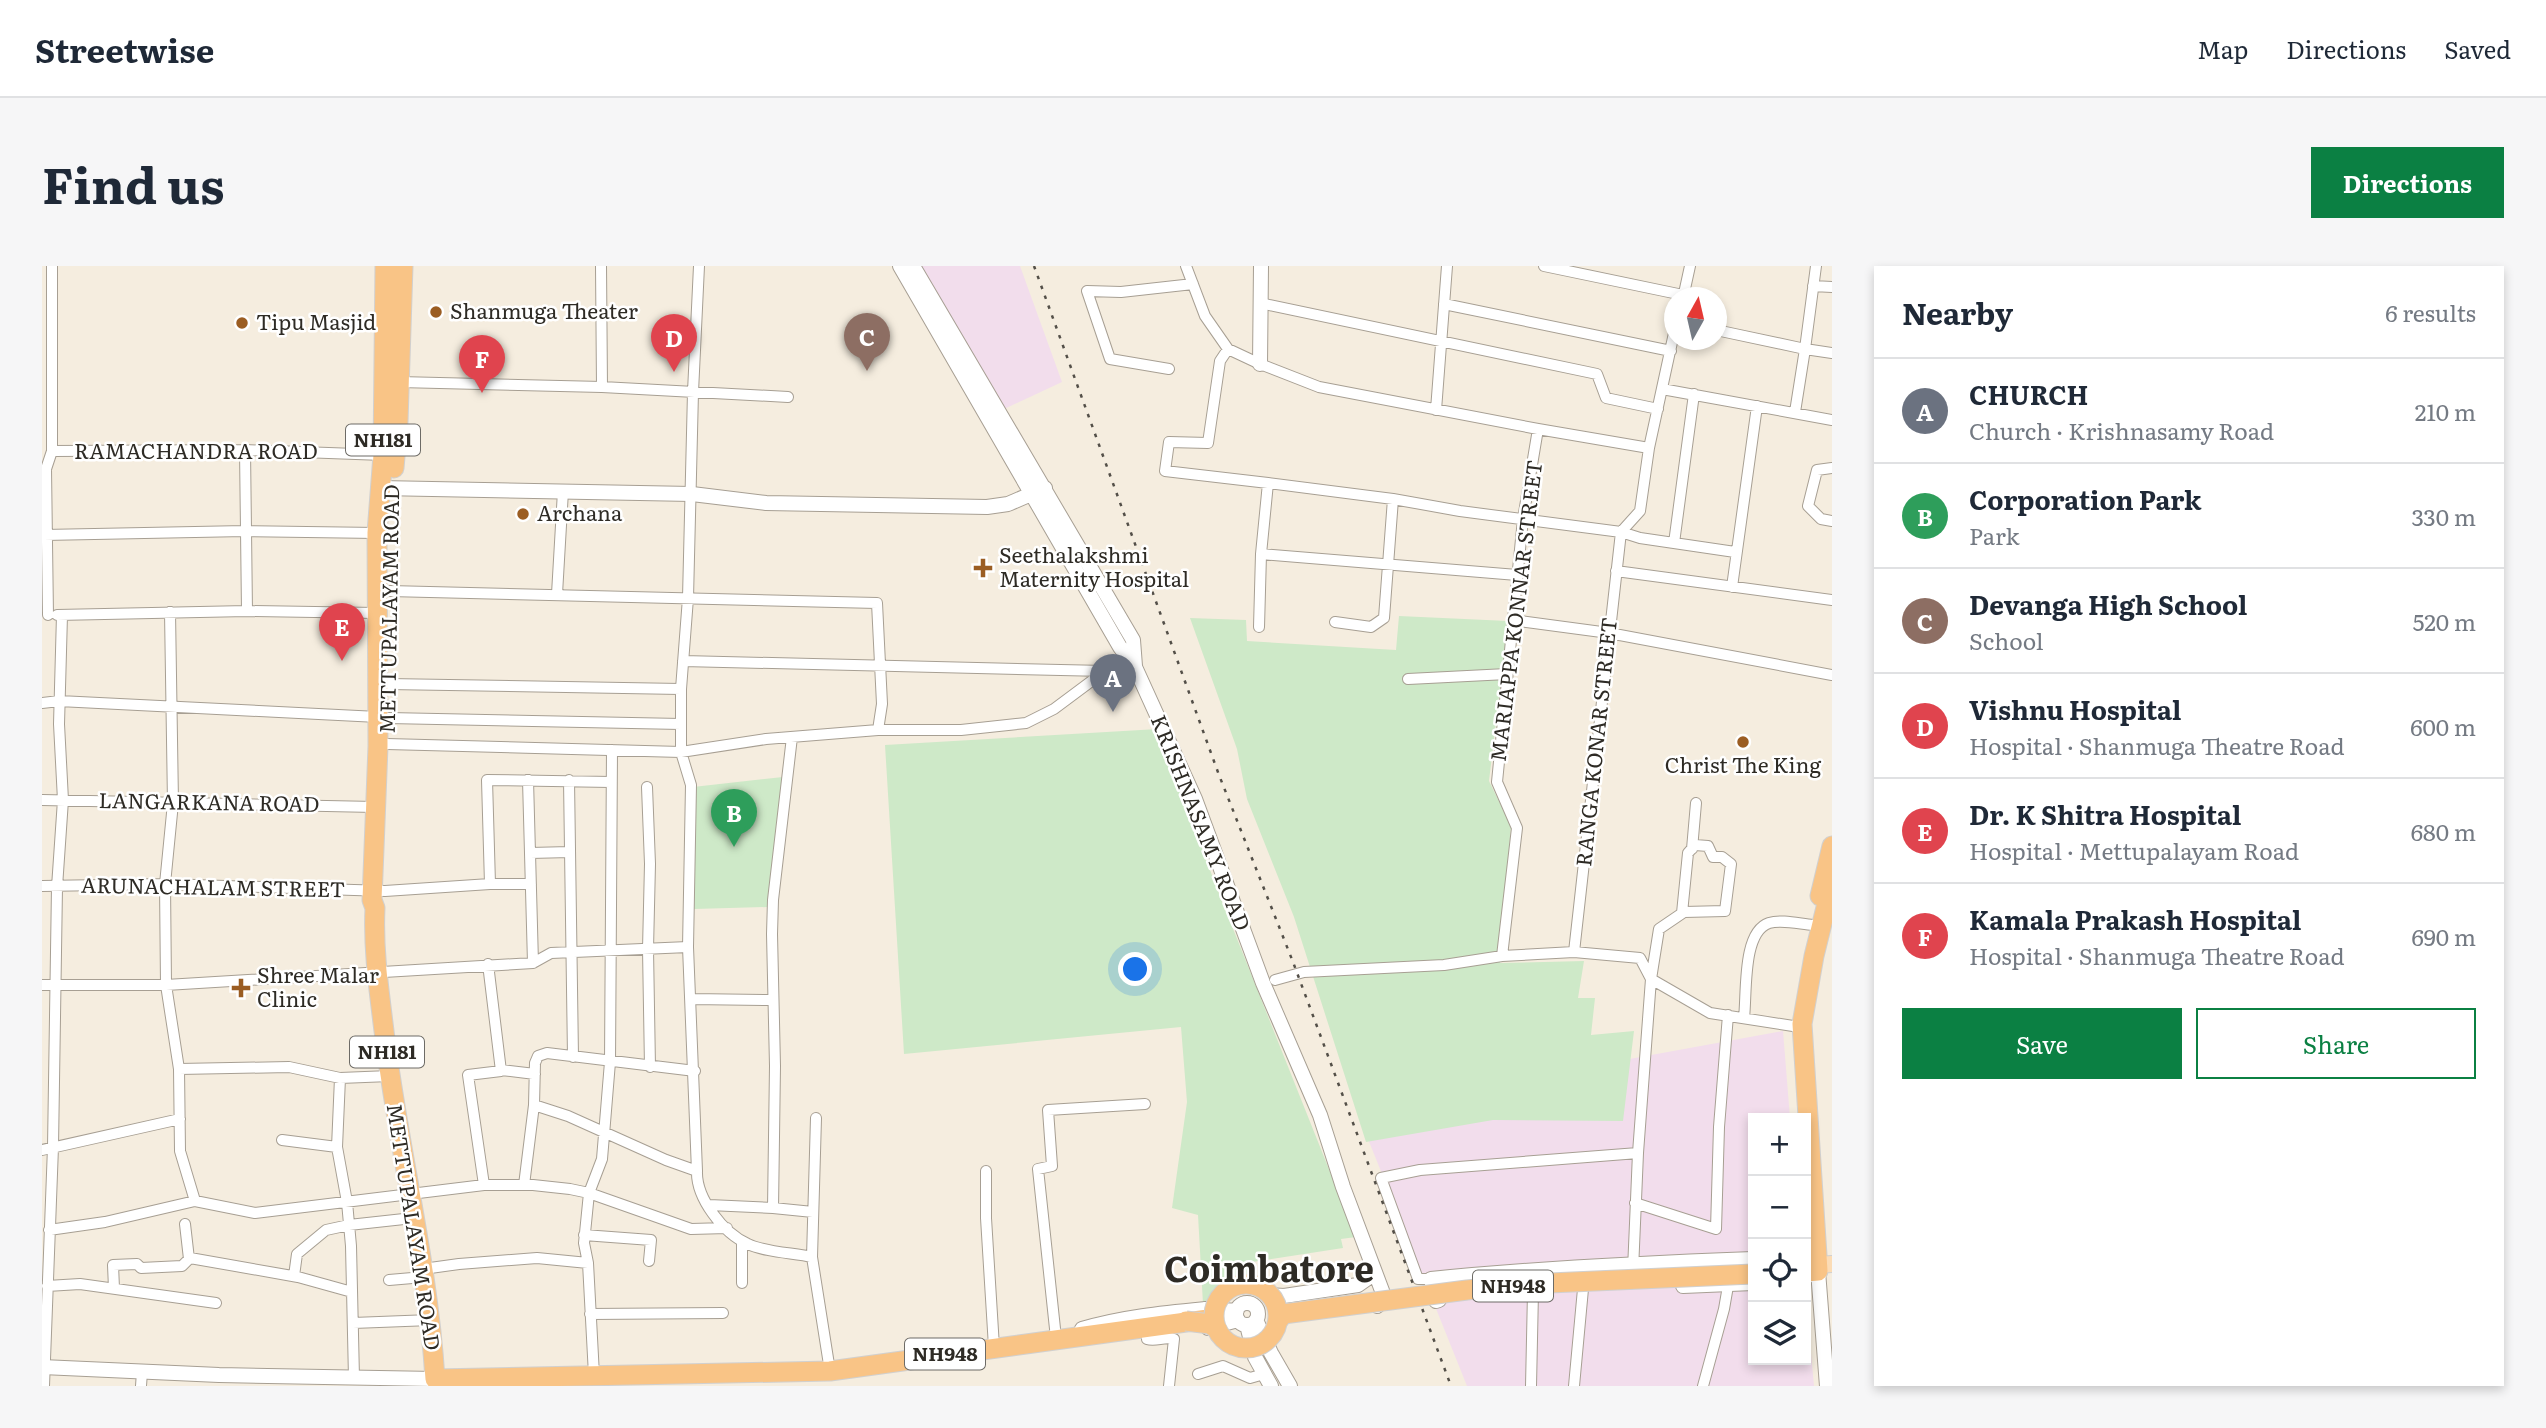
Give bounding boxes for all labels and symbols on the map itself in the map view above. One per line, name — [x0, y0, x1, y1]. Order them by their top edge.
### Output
north arrow — [1664, 287, 1727, 350]
place label: Shanmuga Theater — [450, 294, 638, 325]
marker: Shanmuga Theater — [428, 304, 444, 320]
place label: Tipu Masjid — [256, 305, 376, 336]
pin: C — [844, 313, 890, 371]
pin: D — [651, 314, 697, 372]
marker: Tipu Masjid — [234, 315, 250, 331]
pin: F — [459, 335, 505, 393]
road number: NH181 — [346, 424, 420, 456]
street label: RAMACHANDRA ROAD — [74, 434, 318, 465]
street label: MARIAPPA KONNAR STREET — [1481, 458, 1548, 763]
street label: METTUPALAYAM ROAD — [370, 484, 405, 734]
place label: Archana — [537, 496, 623, 527]
marker: Archana — [515, 506, 531, 522]
place label: Seethalakshmi Maternity Hospital — [999, 538, 1189, 593]
marker: Seethalakshmi Maternity Hospital — [973, 558, 993, 578]
pin: E — [319, 603, 365, 661]
street label: RANGA KONAR STREET — [1566, 616, 1623, 868]
pin: A — [1090, 654, 1136, 712]
street label: KRISHNASAMY ROAD — [1145, 709, 1260, 935]
marker: Christ The King — [1735, 734, 1751, 750]
place label: Christ The King — [1665, 748, 1821, 779]
street label: LANGARKANA ROAD — [98, 783, 320, 818]
pin: B — [711, 789, 757, 847]
street label: ARUNACHALAM STREET — [81, 868, 345, 903]
your location — [1118, 952, 1152, 986]
place label: Shree Malar Clinic — [257, 958, 379, 1013]
marker: Shree Malar Clinic — [231, 978, 251, 998]
road number: NH181 — [350, 1037, 424, 1068]
street label: METTUPALAYAM ROAD — [381, 1101, 450, 1352]
district label: Coimbatore — [1164, 1241, 1374, 1293]
road number: NH948 — [1473, 1270, 1553, 1302]
road number: NH948 — [905, 1338, 985, 1370]

